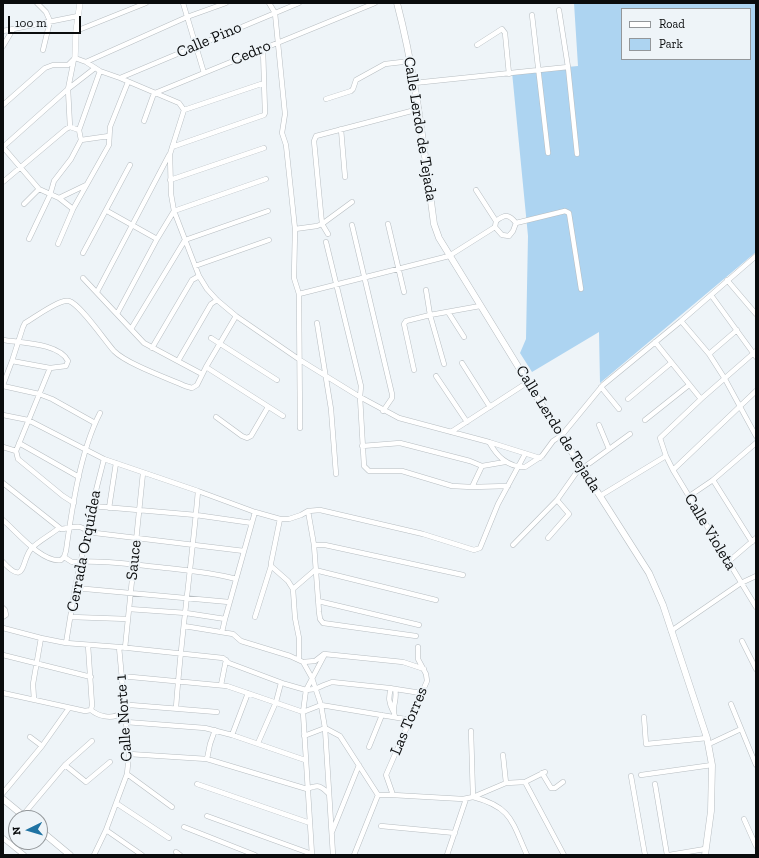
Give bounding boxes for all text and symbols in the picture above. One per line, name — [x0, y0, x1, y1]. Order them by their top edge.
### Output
scale bar — [10, 8, 83, 34]
legend — [621, 8, 751, 60]
text: 100 m — [15, 16, 47, 30]
text: Road — [659, 17, 685, 31]
street label: Calle Pino — [174, 18, 244, 62]
street label: Cedro — [228, 36, 274, 70]
text: Park — [659, 37, 683, 51]
street label: Calle Lerdo de Tejada — [399, 55, 441, 203]
street label: Calle Lerdo de Tejada — [511, 362, 605, 496]
street label: Cerrada Orquídea — [63, 489, 105, 613]
street label: Calle Violeta — [680, 490, 740, 574]
street label: Sauce — [122, 539, 146, 581]
street label: Calle Norte 1 — [111, 674, 137, 762]
street label: Las Torres — [386, 684, 432, 758]
north arrow — [8, 810, 48, 850]
text: N — [10, 826, 23, 836]

